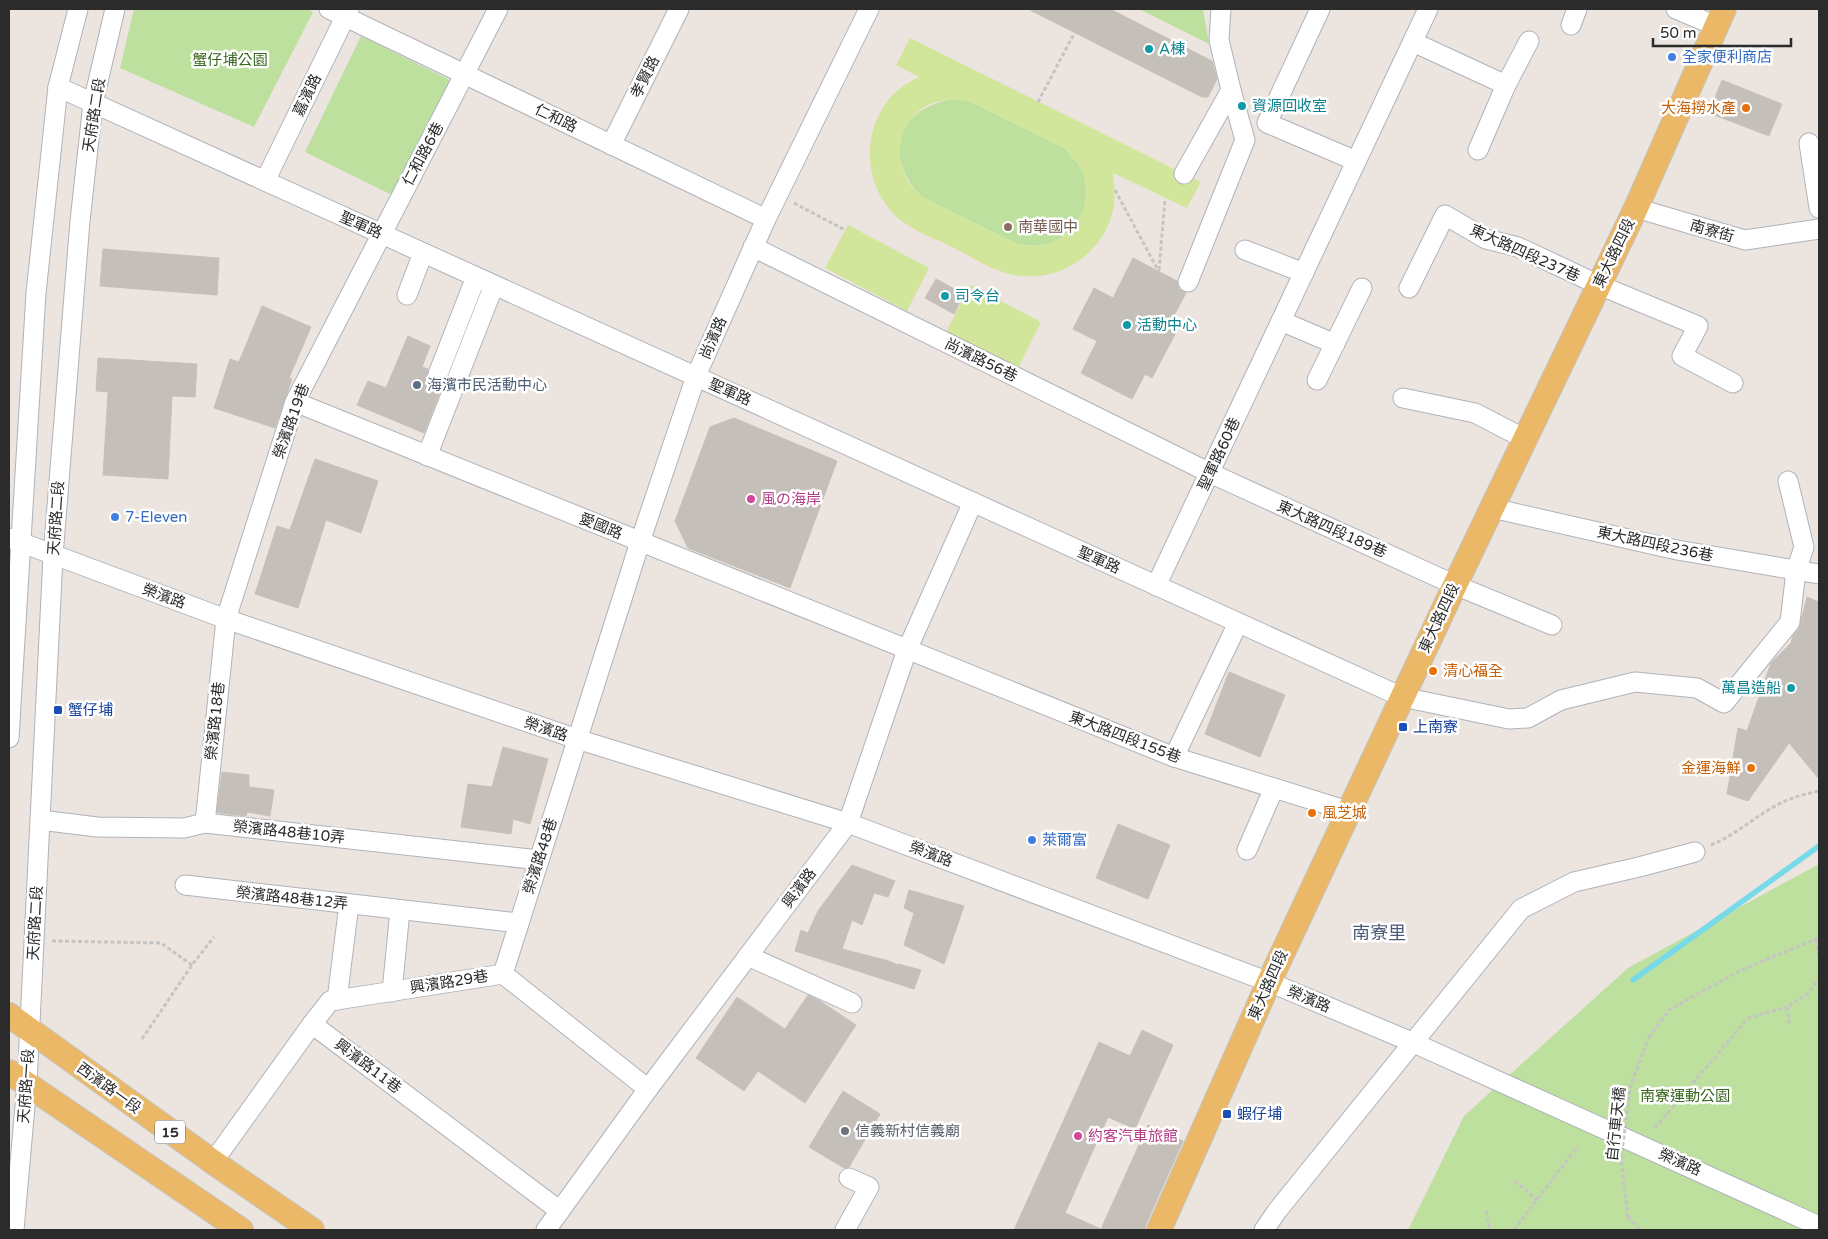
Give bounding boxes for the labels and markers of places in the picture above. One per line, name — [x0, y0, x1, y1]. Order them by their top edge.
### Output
place label: A棟 — [1159, 40, 1185, 58]
marker: A棟 — [1143, 43, 1155, 55]
place label: 全家便利商店 — [1682, 48, 1772, 66]
marker: 全家便利商店 — [1666, 51, 1678, 63]
place label: 資源回收室 — [1252, 97, 1327, 115]
place label: 大海撈水產 — [1661, 99, 1736, 117]
marker: 資源回收室 — [1236, 100, 1248, 112]
marker: 大海撈水產 — [1740, 102, 1752, 114]
place label: 南華國中 — [1018, 218, 1078, 236]
marker: 南華國中 — [1002, 221, 1014, 233]
place label: 司令台 — [955, 287, 1000, 305]
marker: 司令台 — [939, 290, 951, 302]
place label: 活動中心 — [1137, 316, 1197, 334]
marker: 活動中心 — [1121, 319, 1133, 331]
place label: 海濱市民活動中心 — [427, 376, 547, 394]
marker: 海濱市民活動中心 — [411, 379, 423, 391]
place label: 風の海岸 — [761, 490, 821, 508]
marker: 風の海岸 — [745, 493, 757, 505]
place label: 7-Eleven — [125, 508, 187, 526]
marker: 7-Eleven — [109, 511, 121, 523]
place label: 清心福全 — [1443, 662, 1503, 680]
marker: 清心福全 — [1427, 665, 1439, 677]
place label: 萬昌造船 — [1721, 679, 1781, 697]
marker: 萬昌造船 — [1785, 682, 1797, 694]
place label: 蟹仔埔 — [68, 701, 113, 719]
marker: 蟹仔埔 — [52, 704, 64, 716]
place label: 上南寮 — [1413, 718, 1458, 736]
marker: 上南寮 — [1397, 721, 1409, 733]
place label: 金運海鮮 — [1681, 759, 1741, 777]
marker: 金運海鮮 — [1745, 762, 1757, 774]
place label: 風芝城 — [1322, 804, 1367, 822]
marker: 風芝城 — [1306, 807, 1318, 819]
place label: 萊爾富 — [1042, 831, 1087, 849]
marker: 萊爾富 — [1026, 834, 1038, 846]
place label: 蝦仔埔 — [1237, 1105, 1282, 1123]
marker: 蝦仔埔 — [1221, 1108, 1233, 1120]
place label: 信義新村信義廟 — [855, 1122, 960, 1140]
marker: 信義新村信義廟 — [839, 1125, 851, 1137]
place label: 約客汽車旅館 — [1088, 1127, 1178, 1145]
marker: 約客汽車旅館 — [1072, 1130, 1084, 1142]

